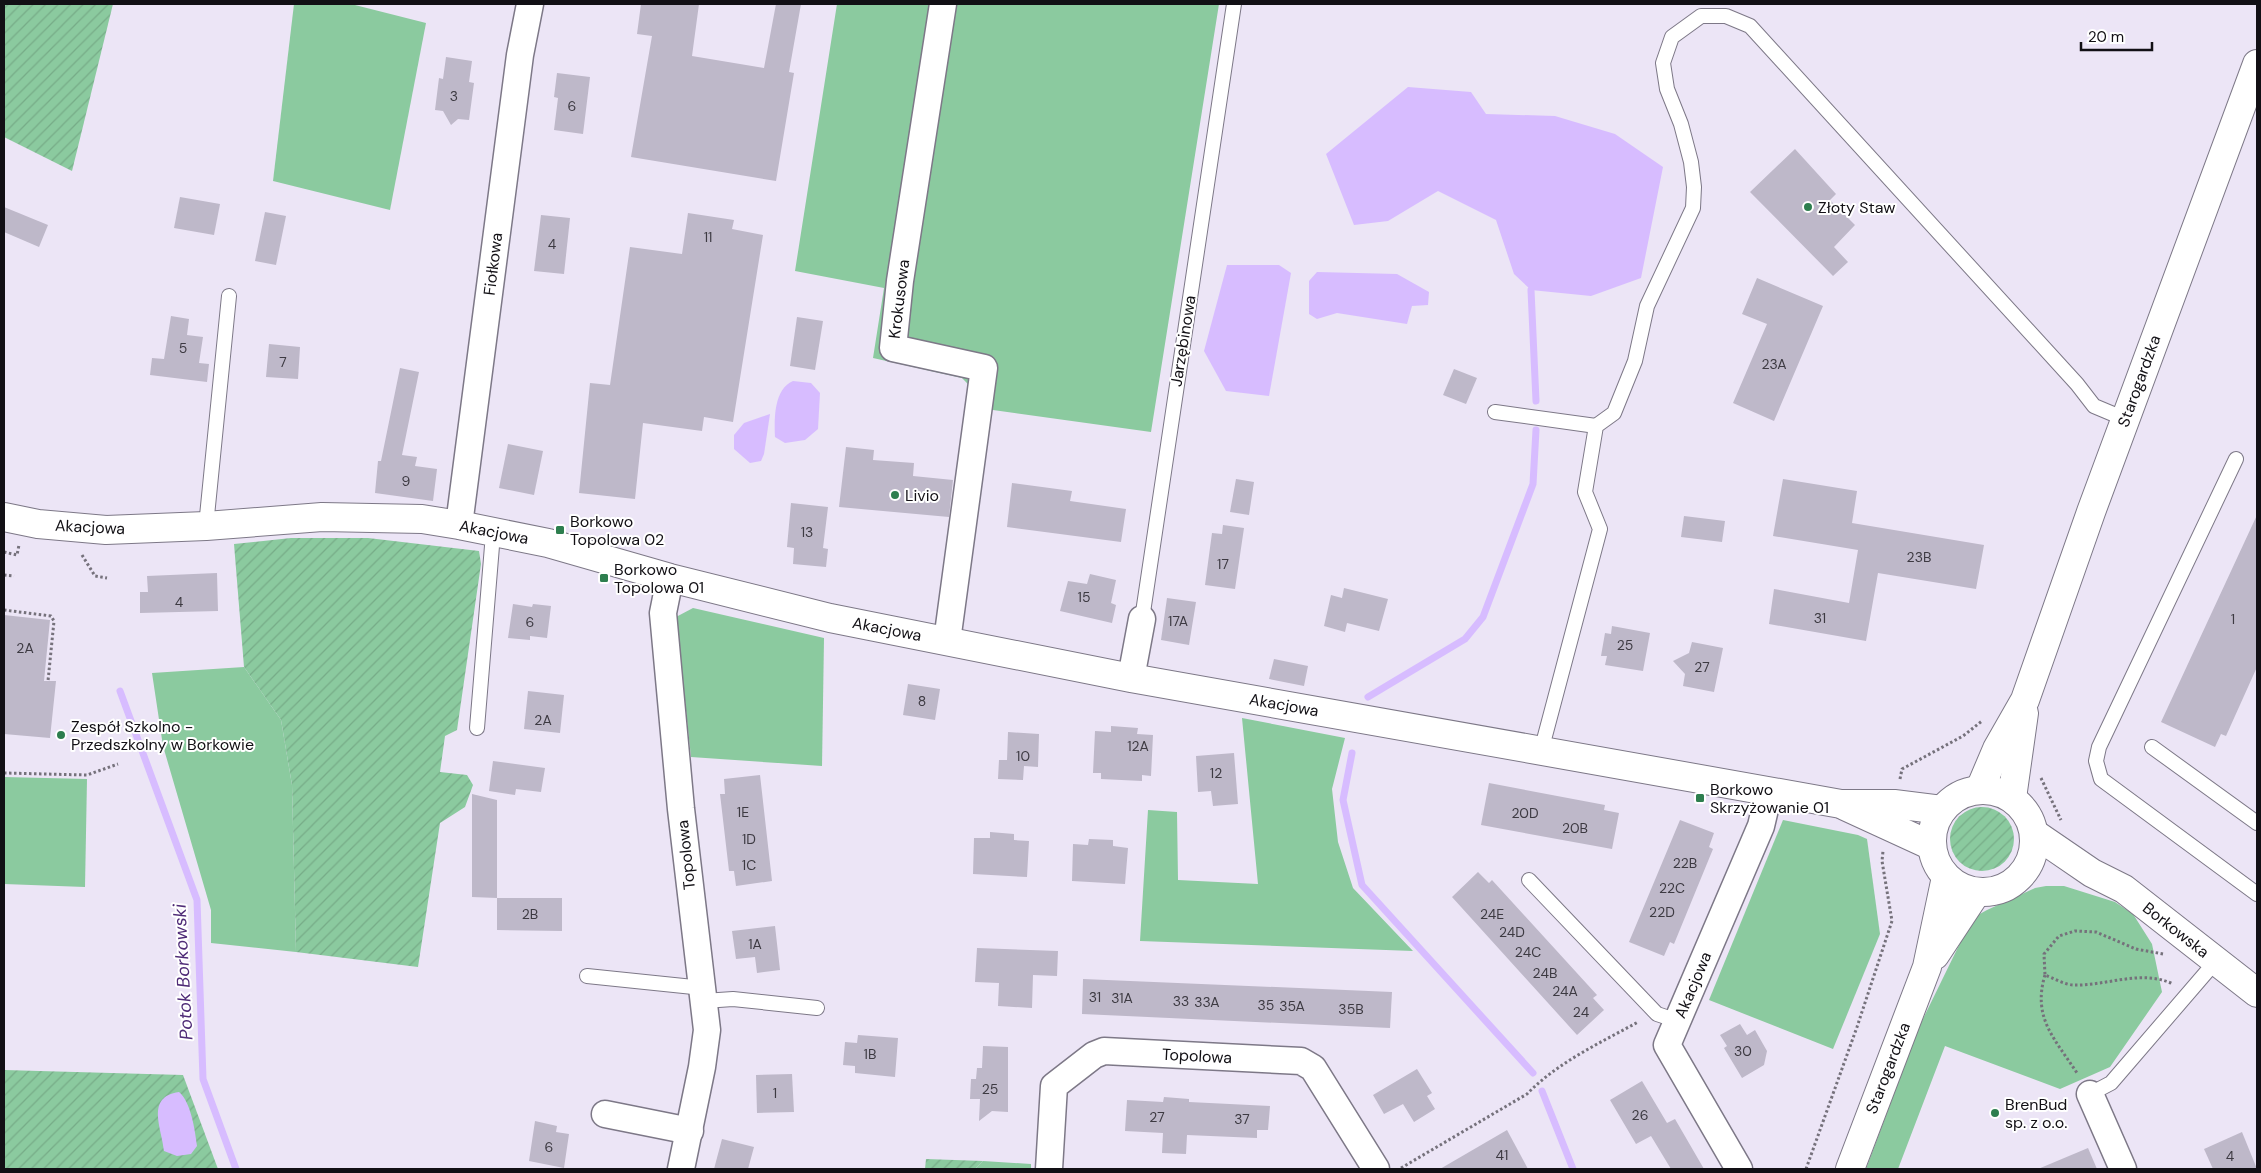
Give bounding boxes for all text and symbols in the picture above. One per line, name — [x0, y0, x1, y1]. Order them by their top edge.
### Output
scale bar — [2081, 20, 2152, 52]
text: 20 m — [2088, 27, 2124, 47]
house number: 3 — [450, 87, 458, 105]
house number: 6 — [568, 97, 576, 115]
place label: Złoty Staw — [1818, 197, 1896, 218]
marker: Złoty Staw — [1802, 201, 1814, 213]
house number: 11 — [704, 228, 712, 246]
street label: Fiołkowa — [479, 231, 507, 297]
house number: 4 — [548, 235, 557, 253]
street label: Krokusowa — [884, 258, 914, 340]
street label: Jarzębinowa — [1165, 294, 1201, 388]
street label: Starogardzka — [2113, 332, 2165, 430]
house number: 5 — [179, 339, 187, 357]
house number: 7 — [279, 353, 287, 371]
house number: 23A — [1761, 355, 1787, 373]
house number: 9 — [402, 472, 411, 490]
place label: Livio — [905, 485, 939, 506]
marker: Livio — [889, 489, 901, 501]
place label: Borkowo Topolowa 02 — [570, 511, 664, 550]
street label: Akacjowa — [54, 515, 126, 539]
street label: Akacjowa — [458, 515, 530, 549]
house number: 13 — [801, 523, 813, 541]
marker: Borkowo Topolowa 02 — [554, 524, 566, 536]
house number: 23B — [1907, 548, 1931, 566]
house number: 17 — [1217, 555, 1229, 573]
place label: Borkowo Topolowa 01 — [614, 559, 704, 598]
marker: Borkowo Topolowa 01 — [598, 572, 610, 584]
house number: 15 — [1078, 588, 1090, 606]
house number: 4 — [175, 593, 184, 611]
house number: 31 — [1814, 609, 1826, 627]
house number: 1 — [2231, 610, 2235, 628]
street label: Akacjowa — [851, 612, 923, 646]
house number: 17A — [1168, 612, 1188, 630]
house number: 6 — [526, 613, 534, 631]
house number: 25 — [1617, 636, 1633, 654]
house number: 2A — [16, 639, 34, 657]
house number: 27 — [1694, 658, 1710, 676]
street label: Akacjowa — [1248, 689, 1320, 721]
house number: 8 — [918, 692, 926, 710]
house number: 2A — [534, 711, 552, 729]
place label: Zespół Szkolno - Przedszkolny w Borkowie — [71, 716, 254, 755]
marker: Zespół Szkolno - Przedszkolny w Borkowie — [55, 729, 67, 741]
house number: 12A — [1127, 737, 1149, 755]
house number: 10 — [1016, 747, 1030, 765]
house number: 12 — [1210, 764, 1222, 782]
place label: Borkowo Skrzyżowanie 01 — [1710, 779, 1829, 818]
marker: Borkowo Skrzyżowanie 01 — [1694, 792, 1706, 804]
house number: 1E — [737, 803, 749, 821]
house number: 20D — [1511, 804, 1539, 822]
street label: Topolowa — [672, 819, 700, 891]
house number: 20B — [1562, 819, 1588, 837]
house number: 1D — [742, 830, 756, 848]
house number: 22B — [1673, 854, 1697, 872]
house number: 1C — [742, 856, 756, 874]
house number: 22C — [1659, 879, 1685, 897]
street label: Borkowska — [2139, 898, 2213, 962]
water label: Potok Borkowski — [167, 903, 199, 1041]
house number: 22D — [1649, 903, 1675, 921]
house number: 2B — [522, 905, 538, 923]
house number: 24E — [1480, 905, 1504, 923]
house number: 24D — [1499, 923, 1525, 941]
house number: 1A — [748, 935, 762, 953]
house number: 24C — [1515, 943, 1541, 961]
street label: Akacjowa — [1670, 949, 1716, 1021]
house number: 24B — [1533, 964, 1557, 982]
house number: 24A — [1552, 982, 1578, 1000]
house number: 31 — [1089, 988, 1101, 1006]
house number: 31A — [1111, 989, 1133, 1007]
house number: 33 — [1173, 992, 1189, 1010]
house number: 33A — [1194, 993, 1220, 1011]
house number: 35 — [1258, 996, 1274, 1014]
house number: 35A — [1279, 997, 1305, 1015]
house number: 35B — [1338, 1000, 1364, 1018]
house number: 24 — [1573, 1003, 1590, 1021]
street label: Starogardzka — [1861, 1019, 1915, 1117]
house number: 30 — [1734, 1042, 1752, 1060]
street label: Topolowa — [1162, 1044, 1232, 1068]
house number: 1B — [864, 1045, 876, 1063]
house number: 25 — [982, 1080, 998, 1098]
house number: 1 — [773, 1084, 777, 1102]
place label: BrenBud sp. z o.o. — [2005, 1094, 2067, 1133]
house number: 26 — [1632, 1106, 1648, 1124]
marker: BrenBud sp. z o.o. — [1989, 1107, 2001, 1119]
house number: 27 — [1149, 1108, 1165, 1126]
house number: 37 — [1234, 1110, 1250, 1128]
house number: 6 — [545, 1138, 553, 1156]
house number: 41 — [1496, 1146, 1508, 1164]
house number: 4 — [2226, 1147, 2235, 1165]

